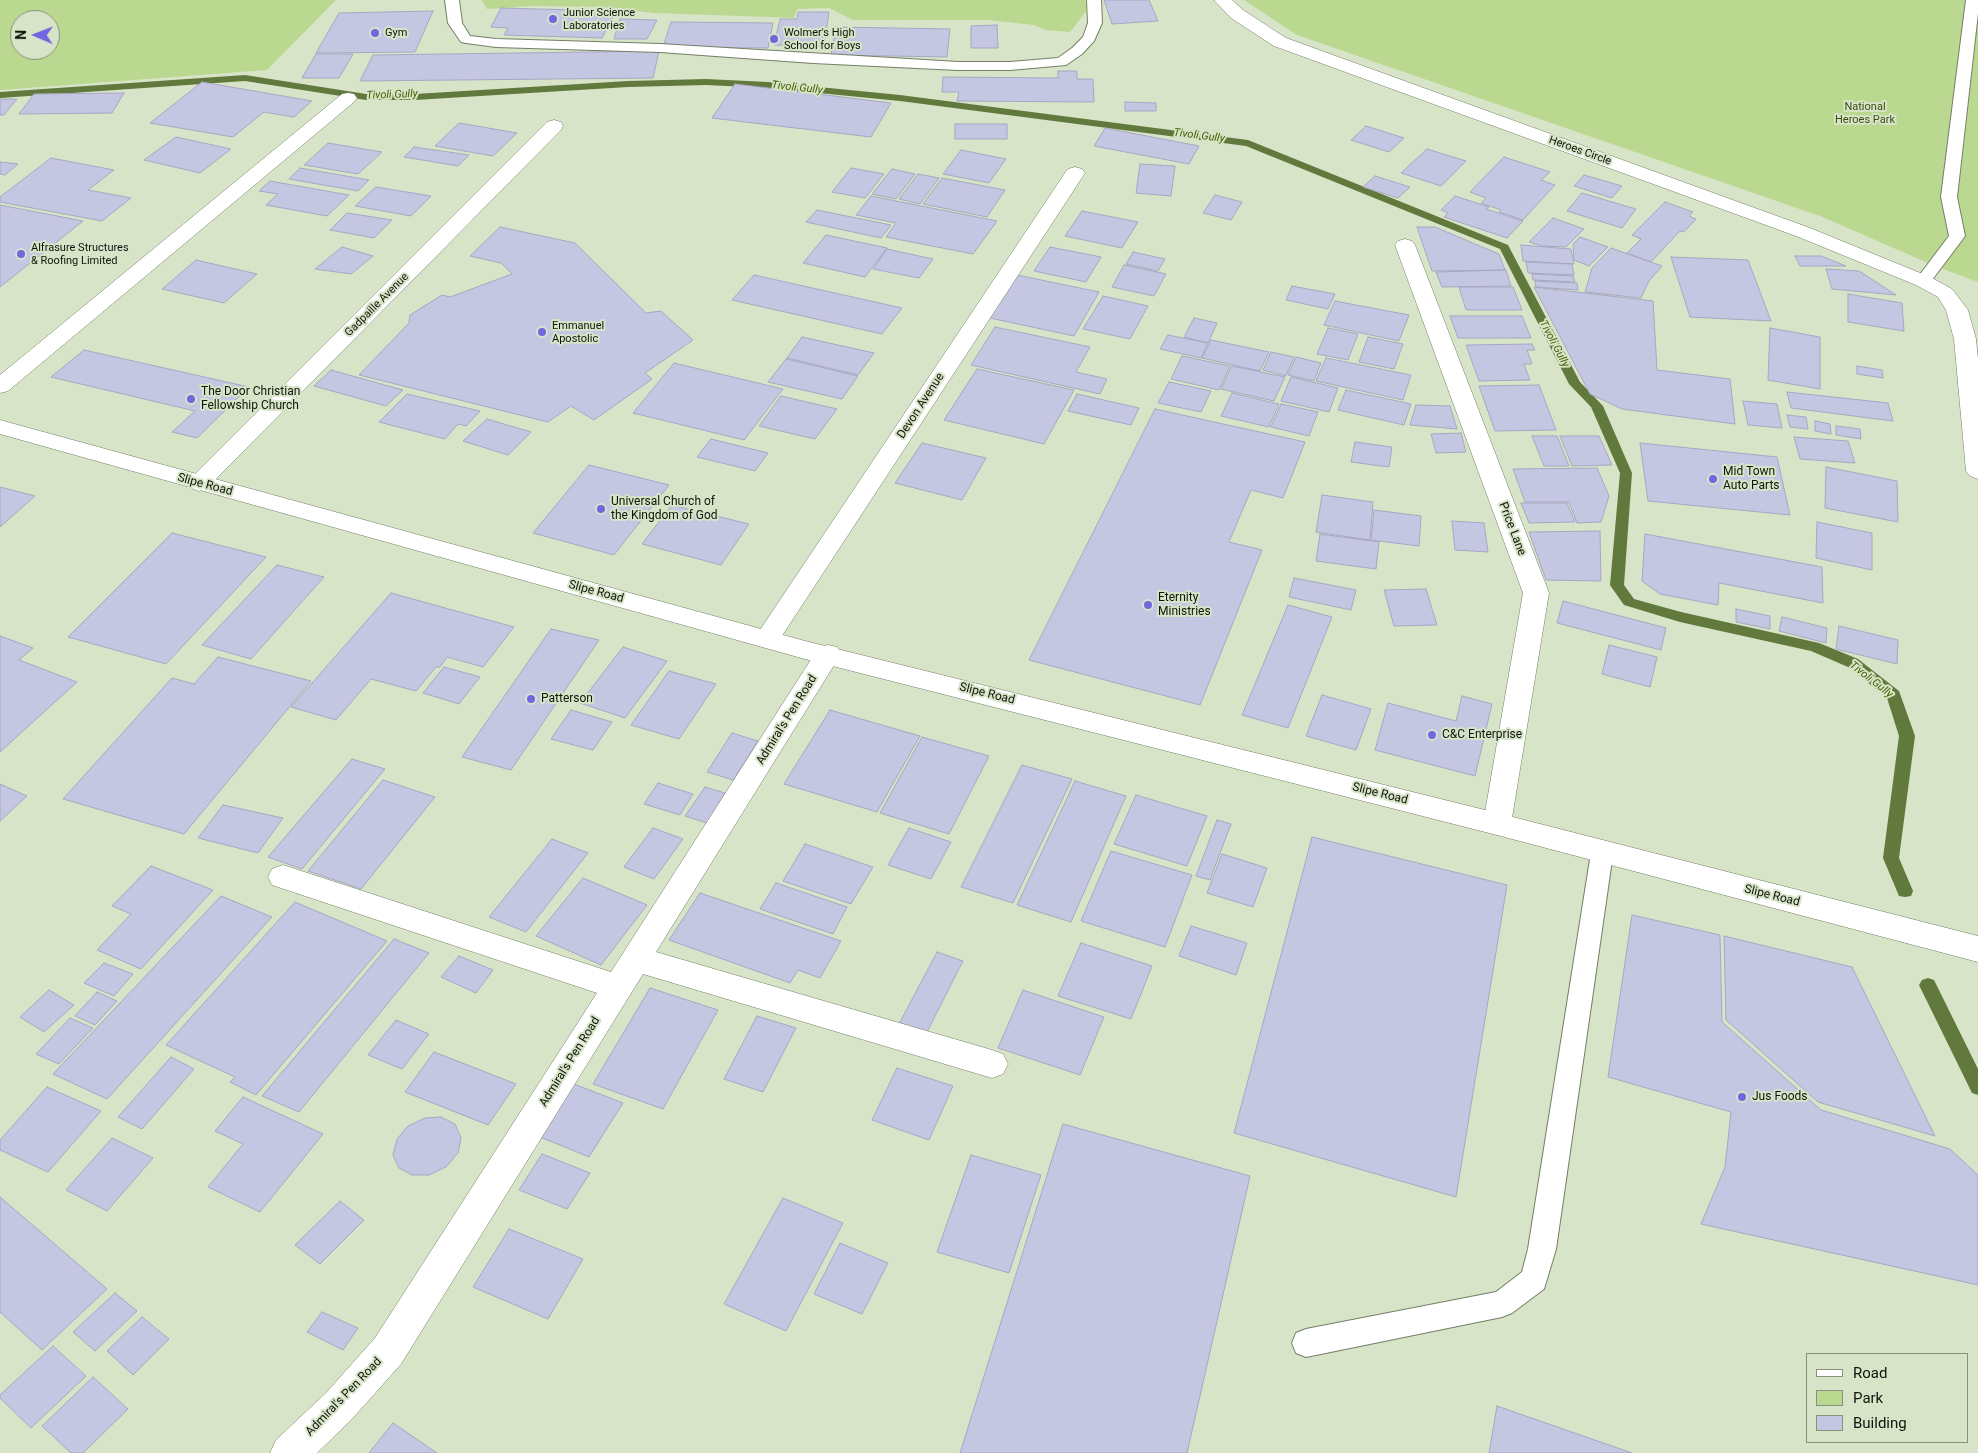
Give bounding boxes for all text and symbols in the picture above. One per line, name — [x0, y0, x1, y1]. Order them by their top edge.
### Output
place label: Junior Science Laboratories — [563, 6, 635, 32]
north arrow — [10, 10, 60, 60]
marker: Junior Science Laboratories — [547, 13, 559, 25]
place label: Gym — [385, 26, 407, 40]
place label: Wolmer's High School for Boys — [784, 26, 861, 52]
marker: Gym — [369, 27, 381, 39]
text: N — [13, 30, 29, 40]
marker: Wolmer's High School for Boys — [768, 33, 780, 45]
water label: Tivoli Gully — [771, 79, 823, 97]
water label: Tivoli Gully — [366, 88, 418, 102]
park label: National Heroes Park — [1835, 100, 1895, 126]
water label: Tivoli Gully — [1173, 126, 1225, 146]
street label: Heroes Circle — [1547, 134, 1613, 168]
place label: Alfrasure Structures & Roofing Limited — [31, 241, 129, 267]
marker: Alfrasure Structures & Roofing Limited — [15, 248, 27, 260]
street label: Gadpaille Avenue — [342, 270, 412, 340]
water label: Tivoli Gully — [1536, 318, 1572, 370]
place label: Emmanuel Apostolic — [552, 319, 604, 345]
marker: Emmanuel Apostolic — [536, 326, 548, 338]
street label: Devon Avenue — [894, 370, 948, 442]
place label: The Door Christian Fellowship Church — [201, 385, 300, 413]
marker: The Door Christian Fellowship Church — [185, 393, 197, 405]
place label: Mid Town Auto Parts — [1723, 465, 1780, 493]
street label: Slipe Road — [176, 471, 234, 499]
marker: Mid Town Auto Parts — [1707, 473, 1719, 485]
place label: Universal Church of the Kingdom of God — [611, 495, 718, 523]
street label: Price Lane — [1495, 500, 1529, 558]
marker: Universal Church of the Kingdom of God — [595, 503, 607, 515]
street label: Slipe Road — [567, 578, 625, 606]
place label: Eternity Ministries — [1158, 591, 1211, 619]
marker: Eternity Ministries — [1142, 599, 1154, 611]
water label: Tivoli Gully — [1847, 659, 1895, 701]
street label: Admiral's Pen Road — [754, 672, 820, 768]
street label: Slipe Road — [958, 680, 1016, 708]
place label: Patterson — [541, 692, 593, 706]
marker: Patterson — [525, 693, 537, 705]
place label: C&C Enterprise — [1442, 728, 1522, 742]
marker: C&C Enterprise — [1426, 729, 1438, 741]
street label: Slipe Road — [1351, 780, 1409, 808]
street label: Slipe Road — [1743, 882, 1801, 910]
street label: Admiral's Pen Road — [537, 1014, 603, 1110]
place label: Jus Foods — [1752, 1090, 1808, 1104]
marker: Jus Foods — [1736, 1091, 1748, 1103]
legend — [1806, 1353, 1968, 1443]
street label: Admiral's Pen Road — [303, 1355, 385, 1439]
text: Road — [1853, 1364, 1887, 1382]
text: Park — [1853, 1389, 1883, 1407]
text: Building — [1853, 1414, 1907, 1432]

